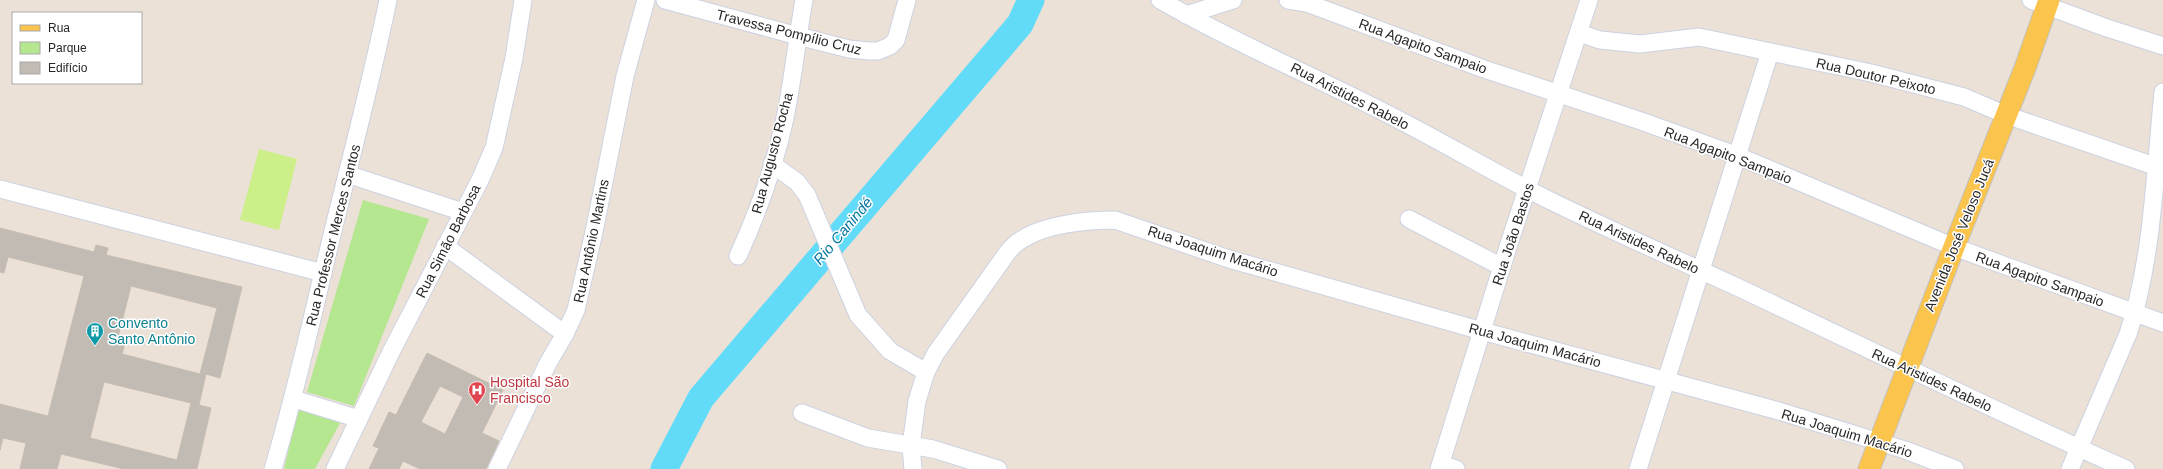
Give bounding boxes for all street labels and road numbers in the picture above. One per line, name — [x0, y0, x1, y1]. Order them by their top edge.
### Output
street label: Travessa Pompílio Cruz — [715, 6, 863, 58]
street label: Rua Agapito Sampaio — [1357, 15, 1490, 77]
street label: Rua Doutor Peixoto — [1815, 54, 1938, 98]
street label: Rua Aristides Rabelo — [1288, 59, 1412, 133]
street label: Rua Augusto Rocha — [748, 91, 796, 215]
street label: Rua Agapito Sampaio — [1662, 123, 1794, 187]
street label: Rua Professor Merces Santos — [303, 142, 363, 328]
street label: Avenida José Veloso Jucá — [1921, 156, 1997, 314]
street label: Rua Antônio Martins — [570, 178, 612, 304]
street label: Rua Simão Barbosa — [412, 181, 484, 300]
street label: Rua João Bastos — [1489, 181, 1537, 287]
street label: Rua Aristides Rabelo — [1576, 207, 1702, 277]
street label: Rua Joaquim Macário — [1146, 222, 1280, 280]
street label: Rua Agapito Sampaio — [1974, 248, 2107, 310]
street label: Rua Joaquim Macário — [1467, 320, 1603, 370]
street label: Rua Aristides Rabelo — [1869, 345, 1995, 415]
street label: Rua Joaquim Macário — [1780, 405, 1915, 461]

